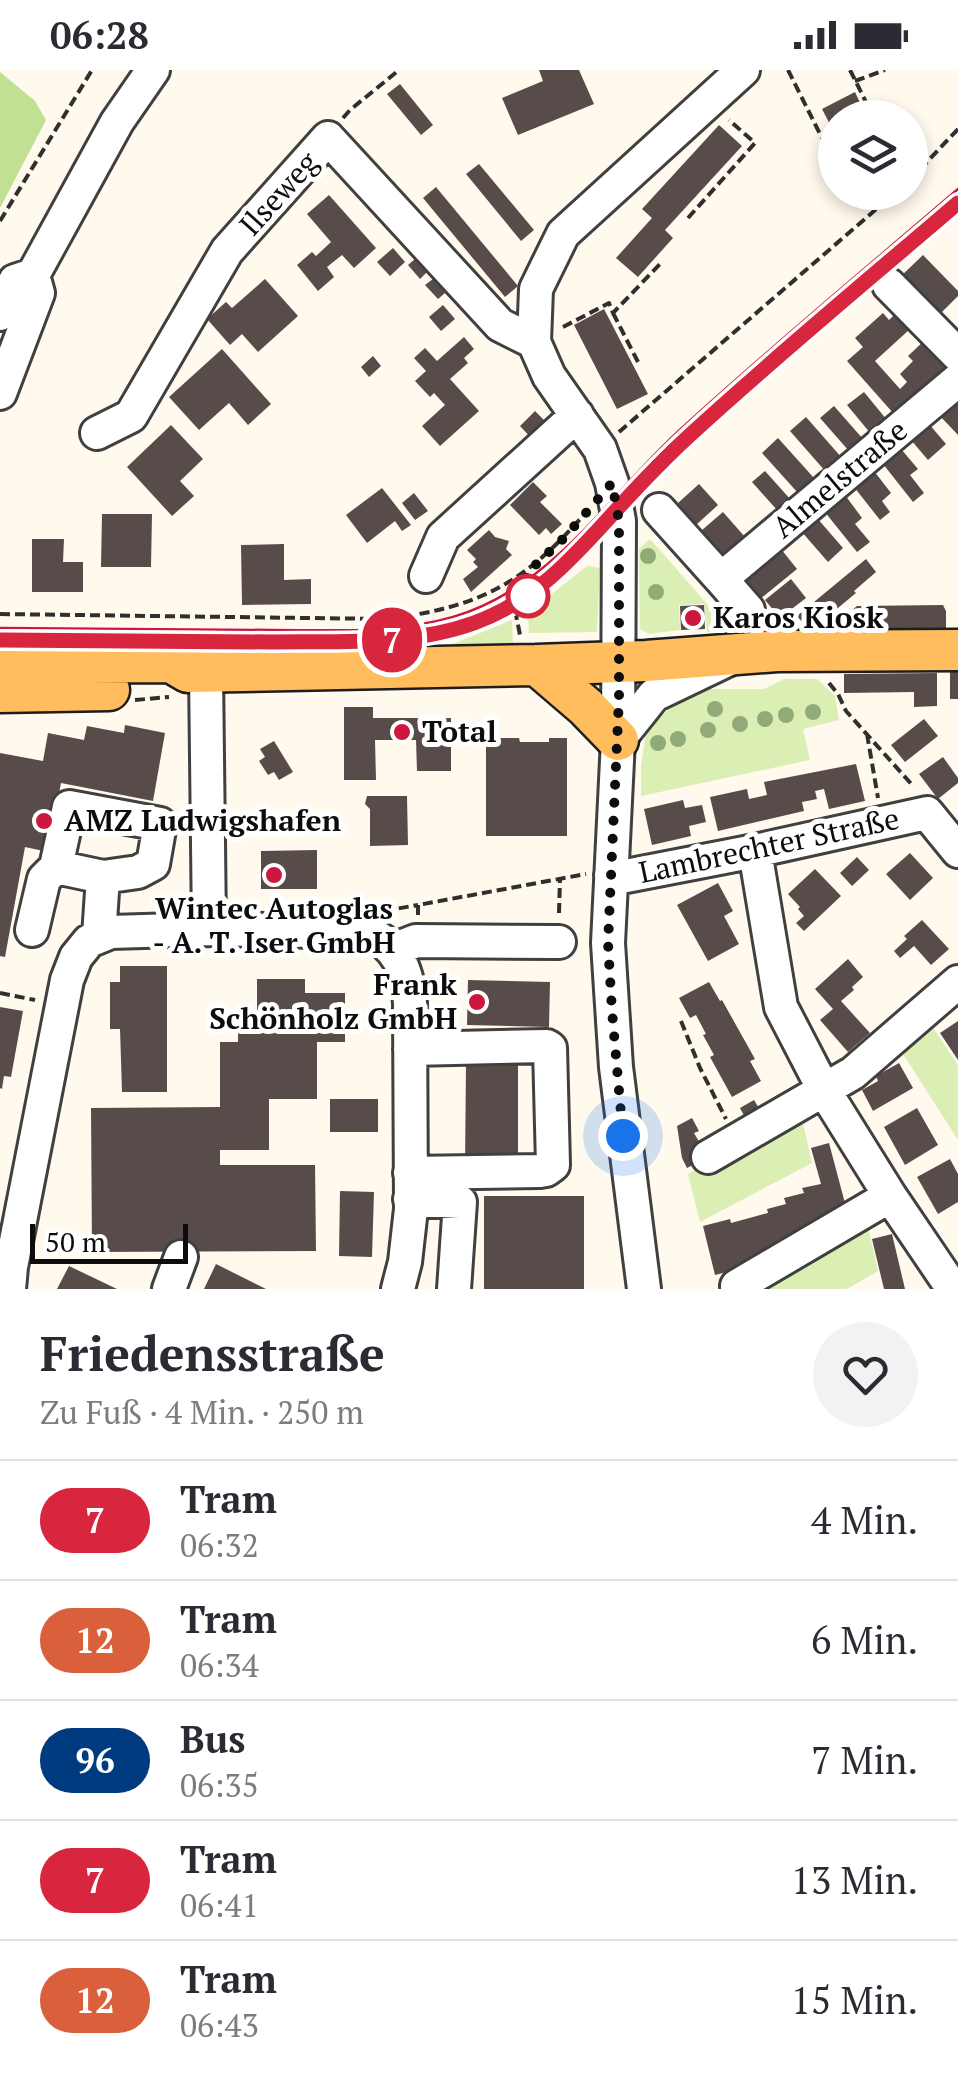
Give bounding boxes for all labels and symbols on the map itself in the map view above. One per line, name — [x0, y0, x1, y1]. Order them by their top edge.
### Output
street label: Ilseweg — [230, 142, 327, 244]
street label: Almelstraße — [763, 410, 915, 546]
unlabelled marker — [507, 575, 549, 617]
place label: Karos Kiosk — [713, 597, 884, 637]
marker: Karos Kiosk — [682, 607, 704, 629]
line badge: 7 — [360, 608, 424, 672]
place label: Total — [422, 711, 497, 751]
marker: Total — [391, 721, 413, 743]
street label: Lambrechter Straße — [635, 798, 903, 892]
place label: AMZ Ludwigshafen — [64, 800, 341, 840]
marker: AMZ Ludwigshafen — [33, 810, 55, 832]
marker: Wintec Autoglas - A. T. Iser GmbH — [263, 864, 285, 886]
place label: Wintec Autoglas - A. T. Iser GmbH — [153, 888, 395, 962]
place label: Frank Schönholz GmbH — [209, 964, 458, 1038]
marker: Frank Schönholz GmbH — [466, 991, 488, 1013]
your location — [598, 1111, 648, 1161]
scale bar — [30, 1219, 188, 1264]

